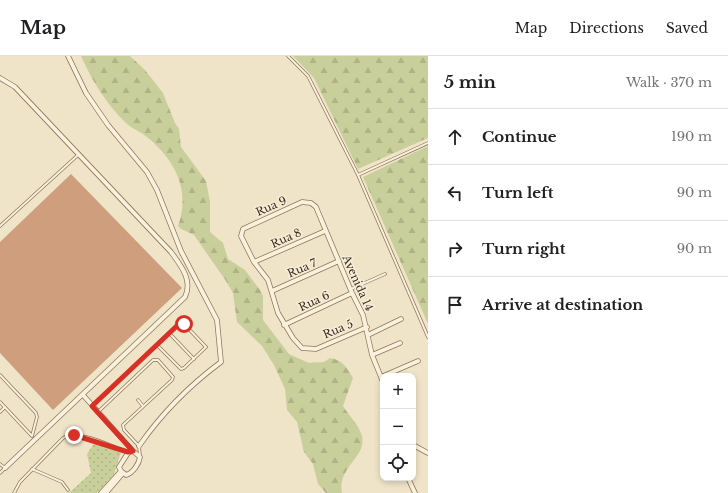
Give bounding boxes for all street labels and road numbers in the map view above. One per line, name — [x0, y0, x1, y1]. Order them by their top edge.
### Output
street label: Rua 9 — [253, 193, 289, 219]
street label: Rua 8 — [269, 225, 303, 251]
street label: Avenida 14 — [339, 252, 377, 313]
street label: Rua 7 — [285, 255, 319, 280]
street label: Rua 6 — [296, 288, 332, 314]
street label: Rua 5 — [321, 316, 355, 342]

